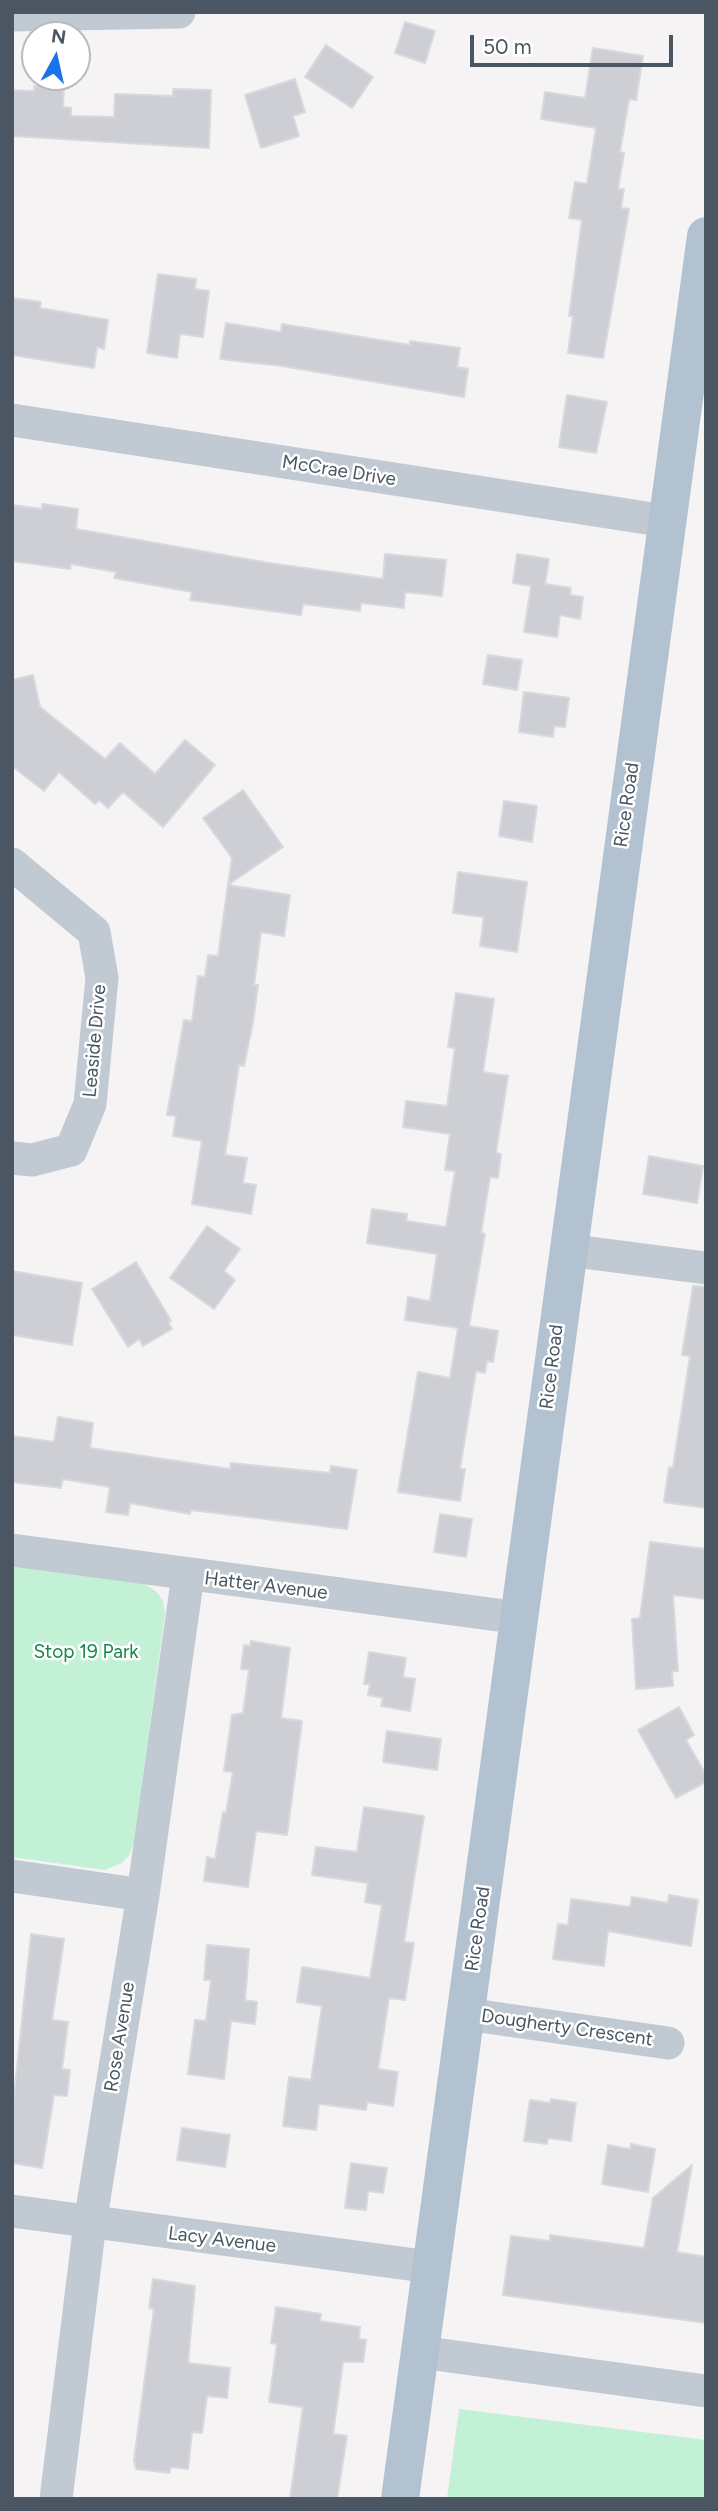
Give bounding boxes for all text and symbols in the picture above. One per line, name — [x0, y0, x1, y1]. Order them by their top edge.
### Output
north arrow — [21, 21, 91, 91]
scale bar — [473, 21, 676, 65]
text: N — [50, 24, 68, 49]
text: 50 m — [483, 34, 532, 59]
street label: McCrae Drive — [280, 451, 398, 491]
street label: Rice Road — [610, 761, 644, 849]
street label: Leaside Drive — [79, 984, 111, 1098]
street label: Rice Road — [535, 1323, 569, 1411]
street label: Hatter Avenue — [203, 1567, 329, 1605]
park label: Stop 19 Park — [33, 1641, 139, 1663]
street label: Rice Road — [461, 1885, 495, 1973]
street label: Rose Avenue — [100, 1980, 140, 2094]
street label: Dougherty Crescent — [480, 2005, 654, 2051]
street label: Lacy Avenue — [167, 2222, 277, 2258]

